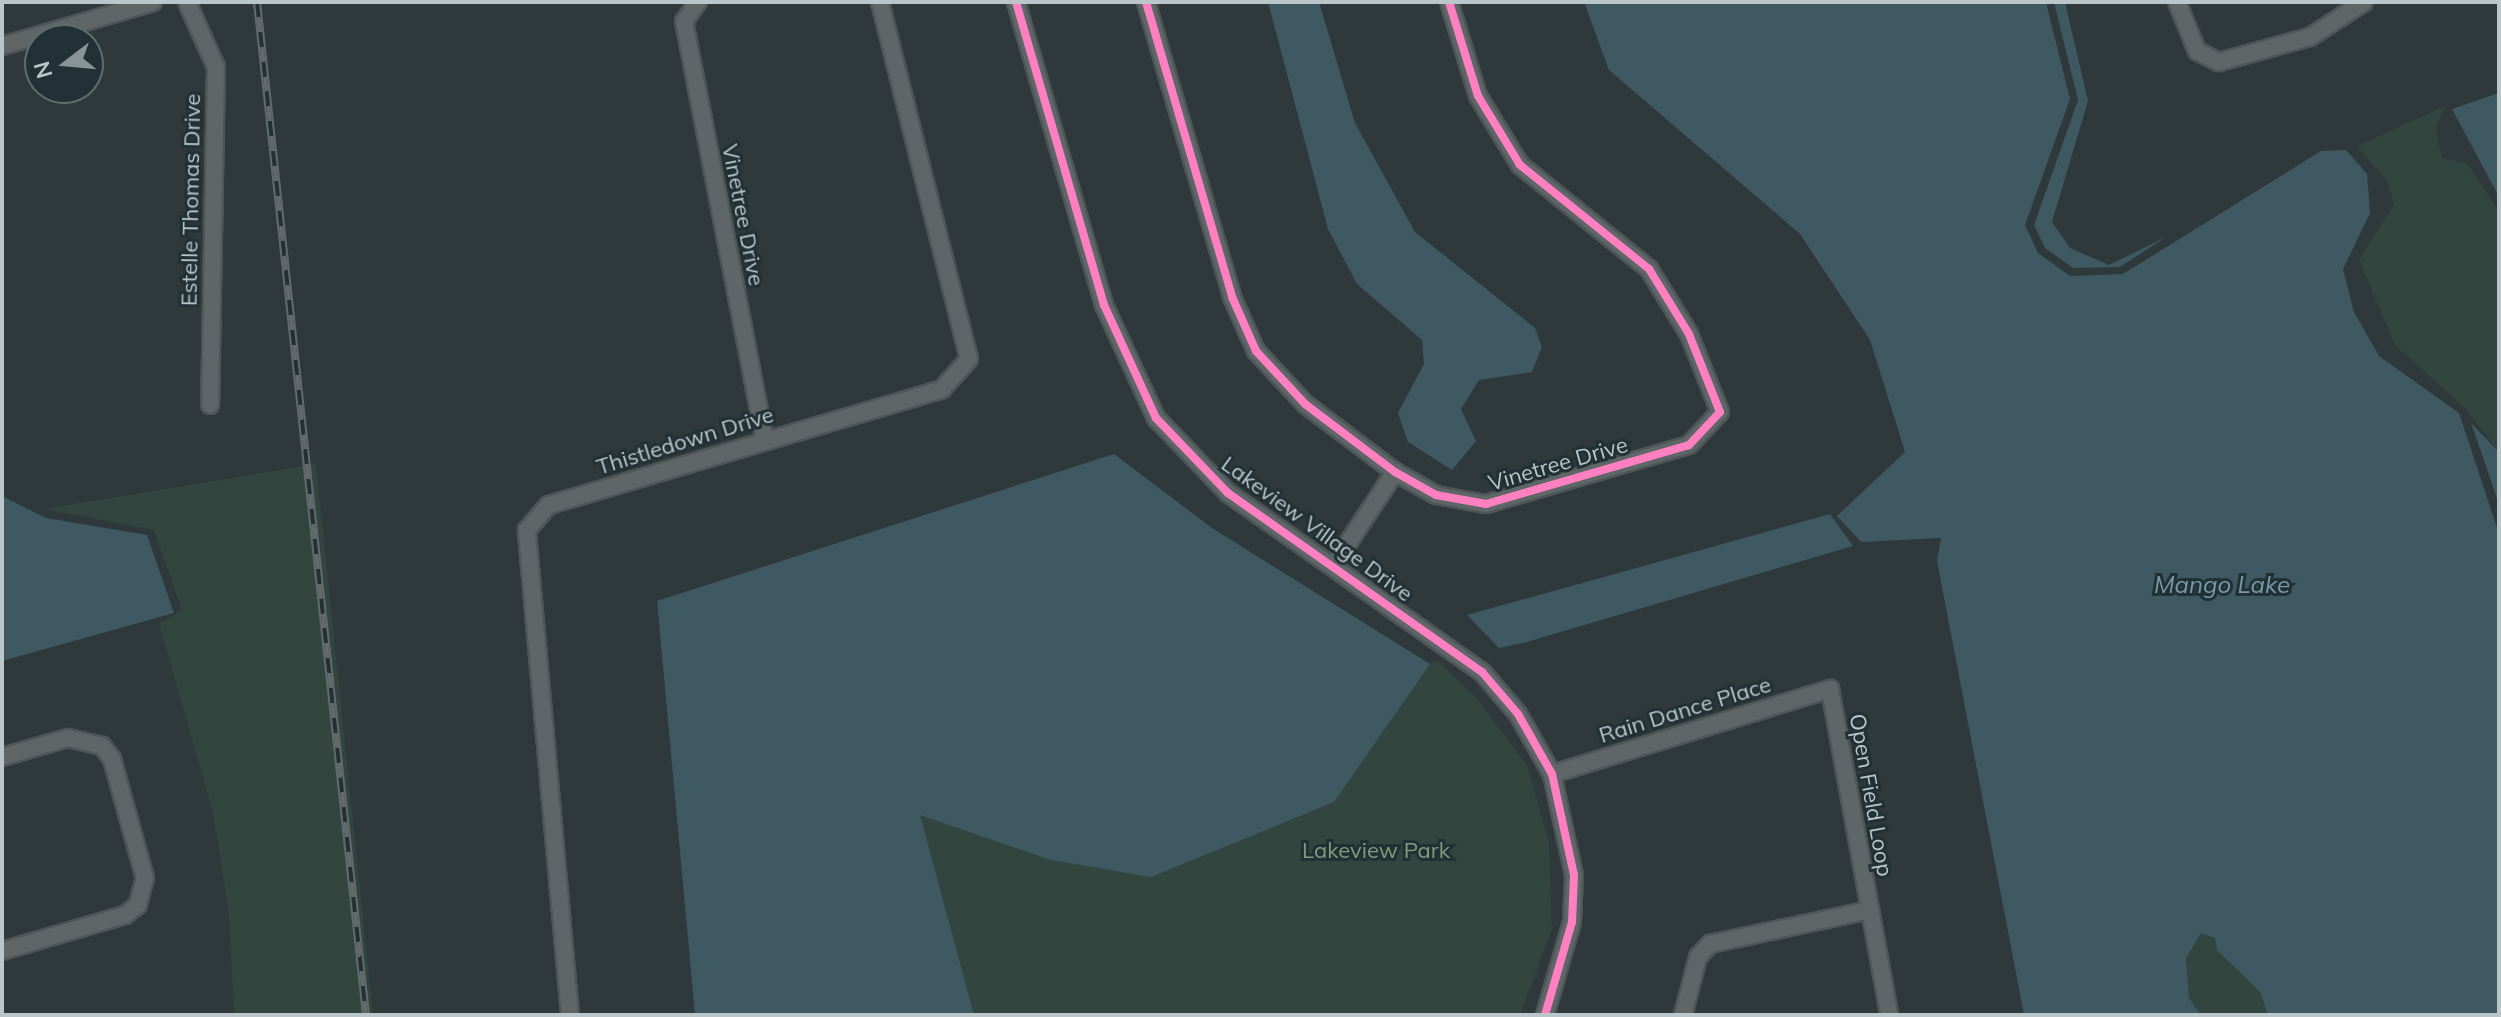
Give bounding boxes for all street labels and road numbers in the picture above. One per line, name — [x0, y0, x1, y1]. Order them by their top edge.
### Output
street label: Estelle Thomas Drive — [176, 94, 206, 306]
street label: Vinetree Drive — [716, 142, 770, 288]
street label: Thistledown Drive — [593, 402, 777, 480]
street label: Vinetree Drive — [1485, 431, 1631, 497]
street label: Lakeview Village Drive — [1216, 451, 1418, 607]
street label: Rain Dance Place — [1596, 671, 1774, 749]
street label: Open Field Loop — [1844, 712, 1898, 878]

